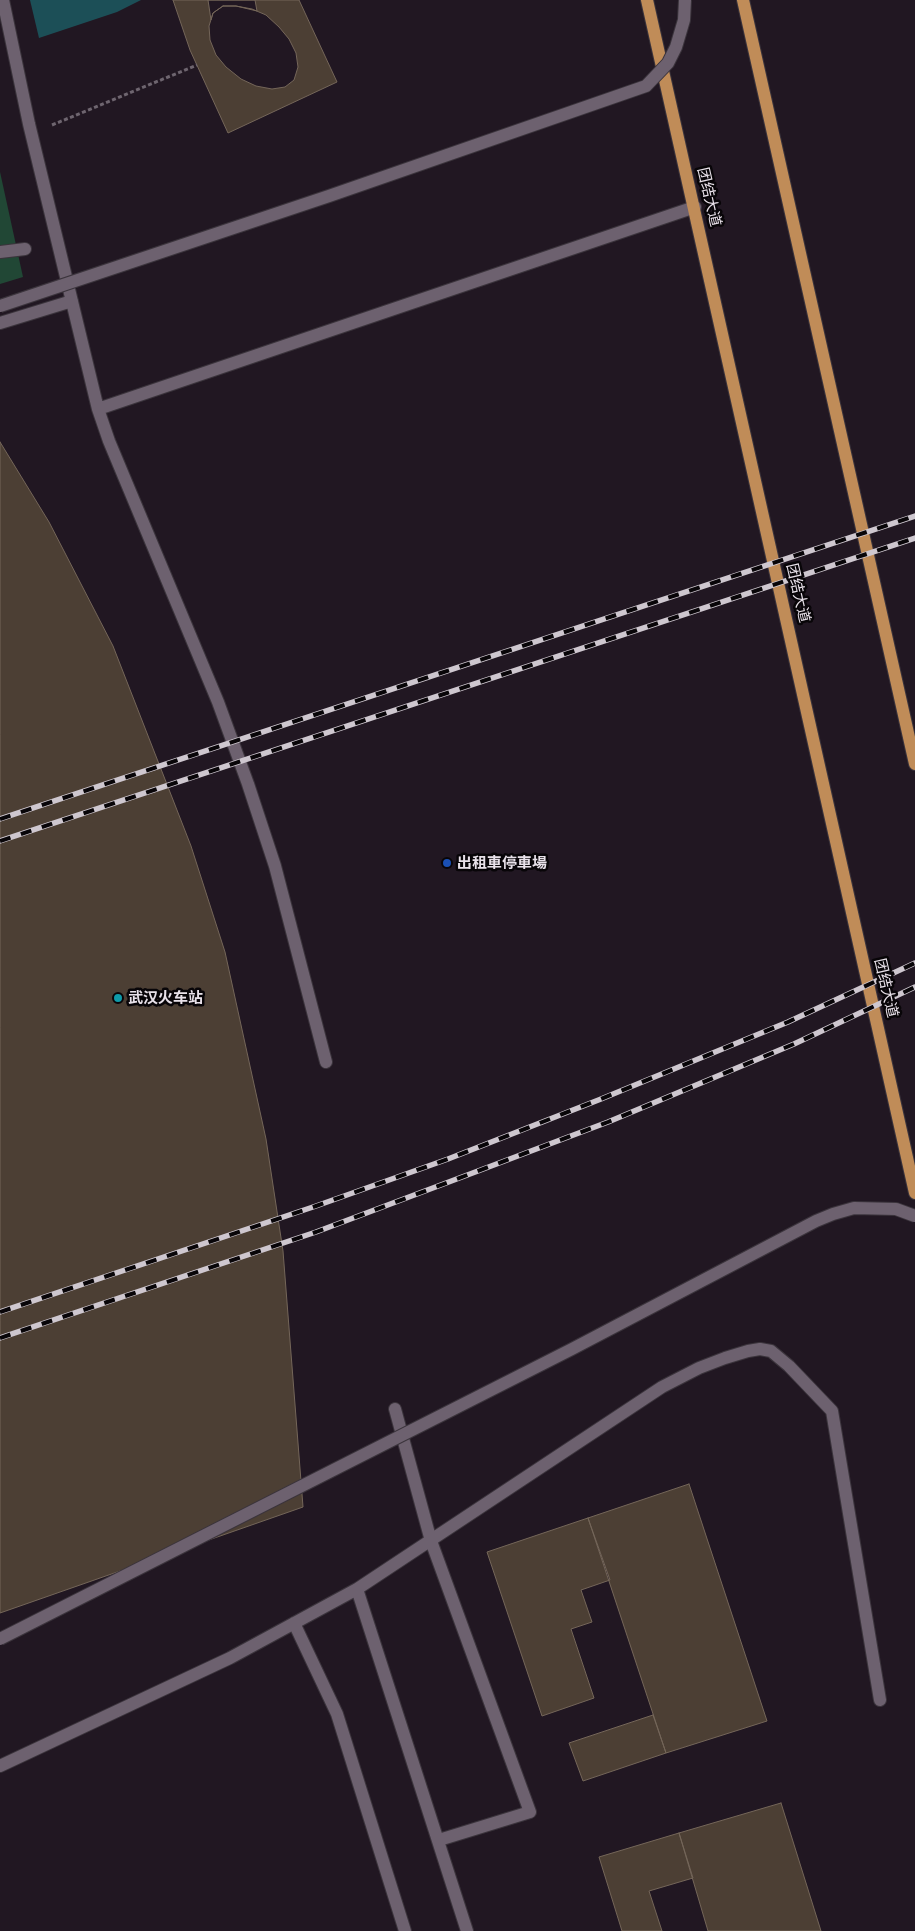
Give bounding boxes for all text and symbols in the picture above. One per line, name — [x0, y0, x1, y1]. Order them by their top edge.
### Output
street label: 团结大道 — [693, 166, 725, 228]
street label: 团结大道 — [782, 562, 814, 624]
place label: 出租車停車場 — [457, 854, 547, 872]
marker: 出租車停車場 — [441, 857, 453, 869]
street label: 团结大道 — [870, 957, 902, 1019]
place label: 武汉火车站 — [128, 989, 203, 1007]
marker: 武汉火车站 — [112, 992, 124, 1004]

